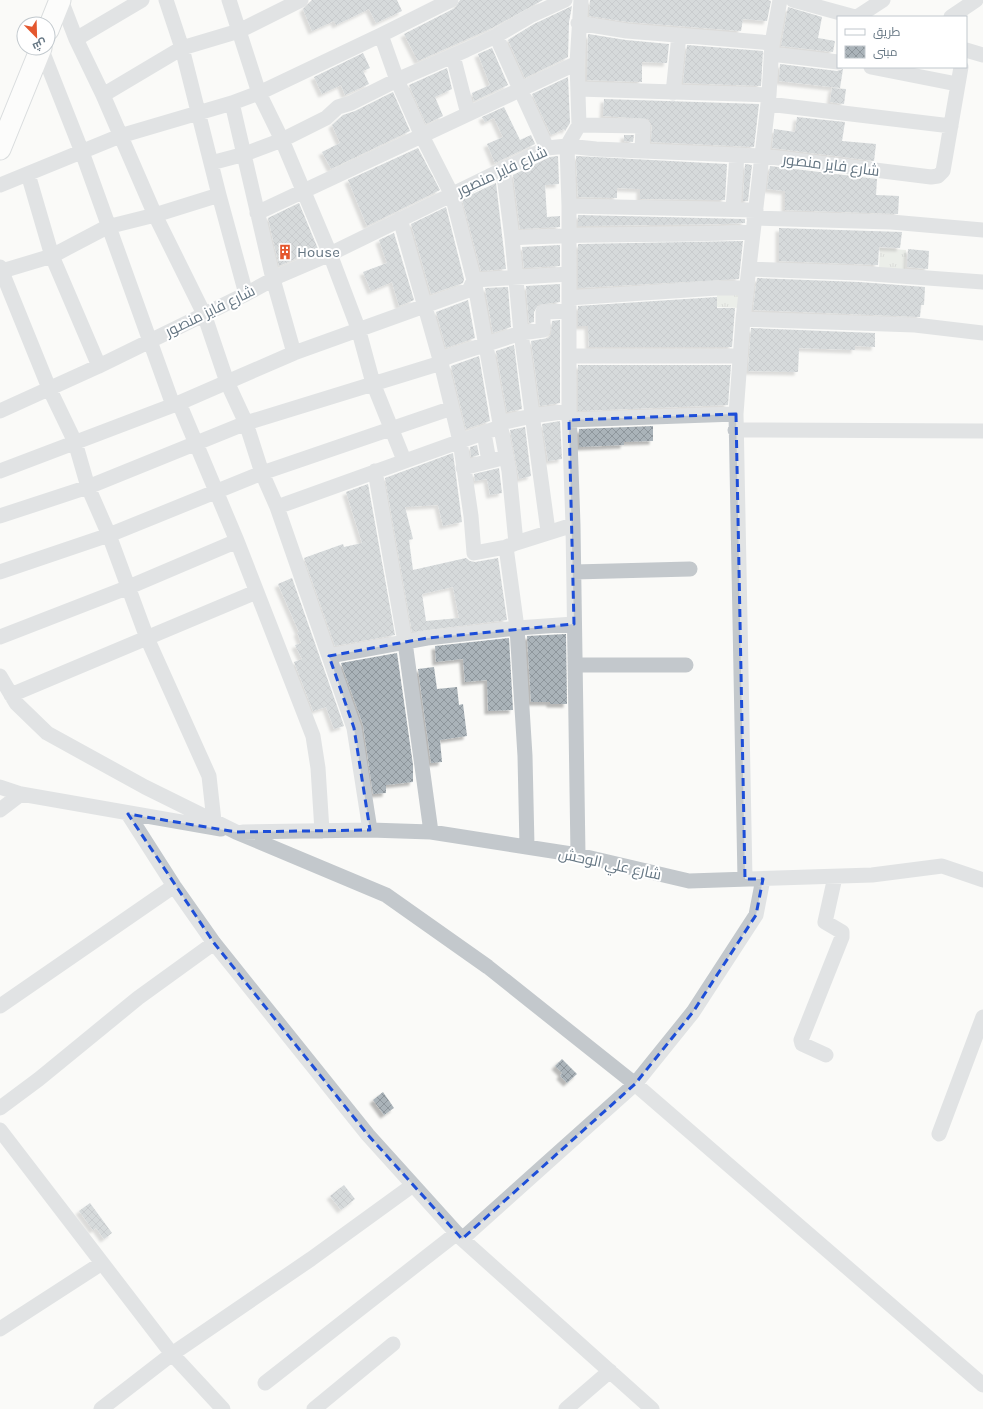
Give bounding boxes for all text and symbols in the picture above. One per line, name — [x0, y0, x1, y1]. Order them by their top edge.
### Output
north arrow — [16, 16, 56, 56]
legend — [837, 16, 967, 68]
text: طريق — [873, 25, 901, 39]
text: ش — [31, 36, 49, 53]
text: مبنى — [873, 45, 898, 59]
street label: شارع فايز منصور — [453, 142, 551, 202]
street label: شارع فايز منصور — [780, 150, 881, 182]
building icon: House — [276, 243, 294, 261]
place label: House — [297, 243, 340, 261]
street label: شارع فايز منصور — [161, 282, 259, 343]
street label: شارع علي الوحش — [556, 844, 663, 887]

